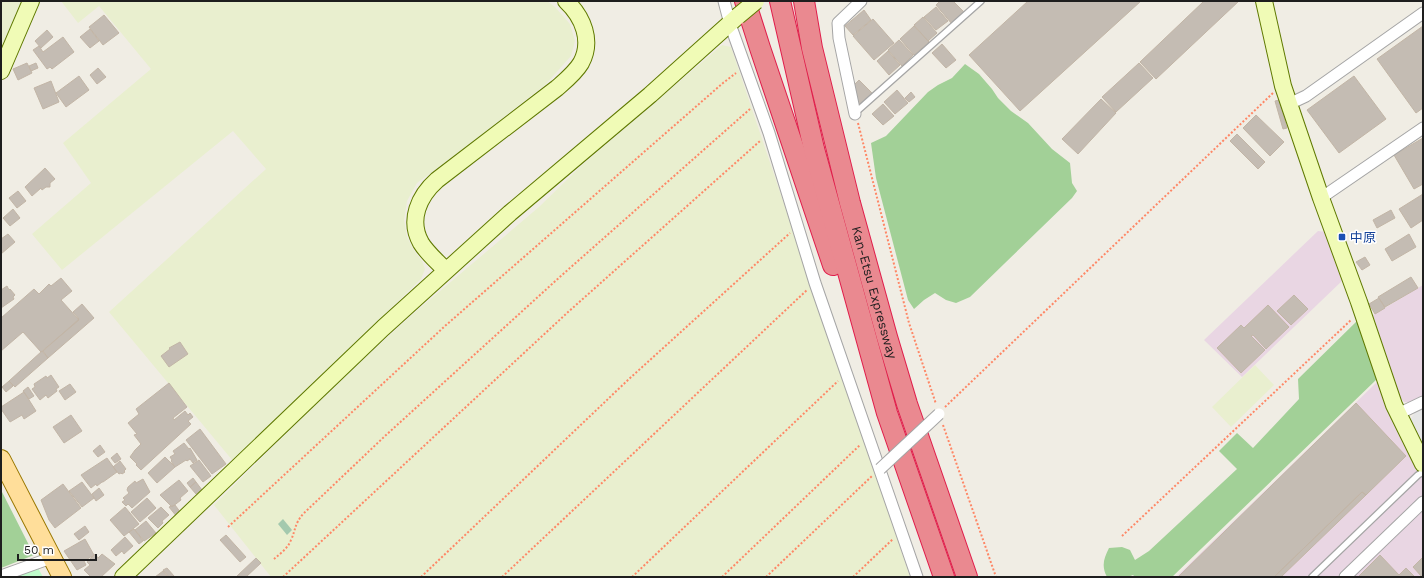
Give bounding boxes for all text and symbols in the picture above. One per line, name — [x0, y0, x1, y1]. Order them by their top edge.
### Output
street label: Kan-Etsu Expressway — [849, 224, 900, 361]
place label: 中原 — [1350, 230, 1376, 245]
marker: 中原 — [1337, 232, 1347, 242]
scale bar — [18, 536, 96, 562]
text: 50 m — [24, 543, 54, 557]

